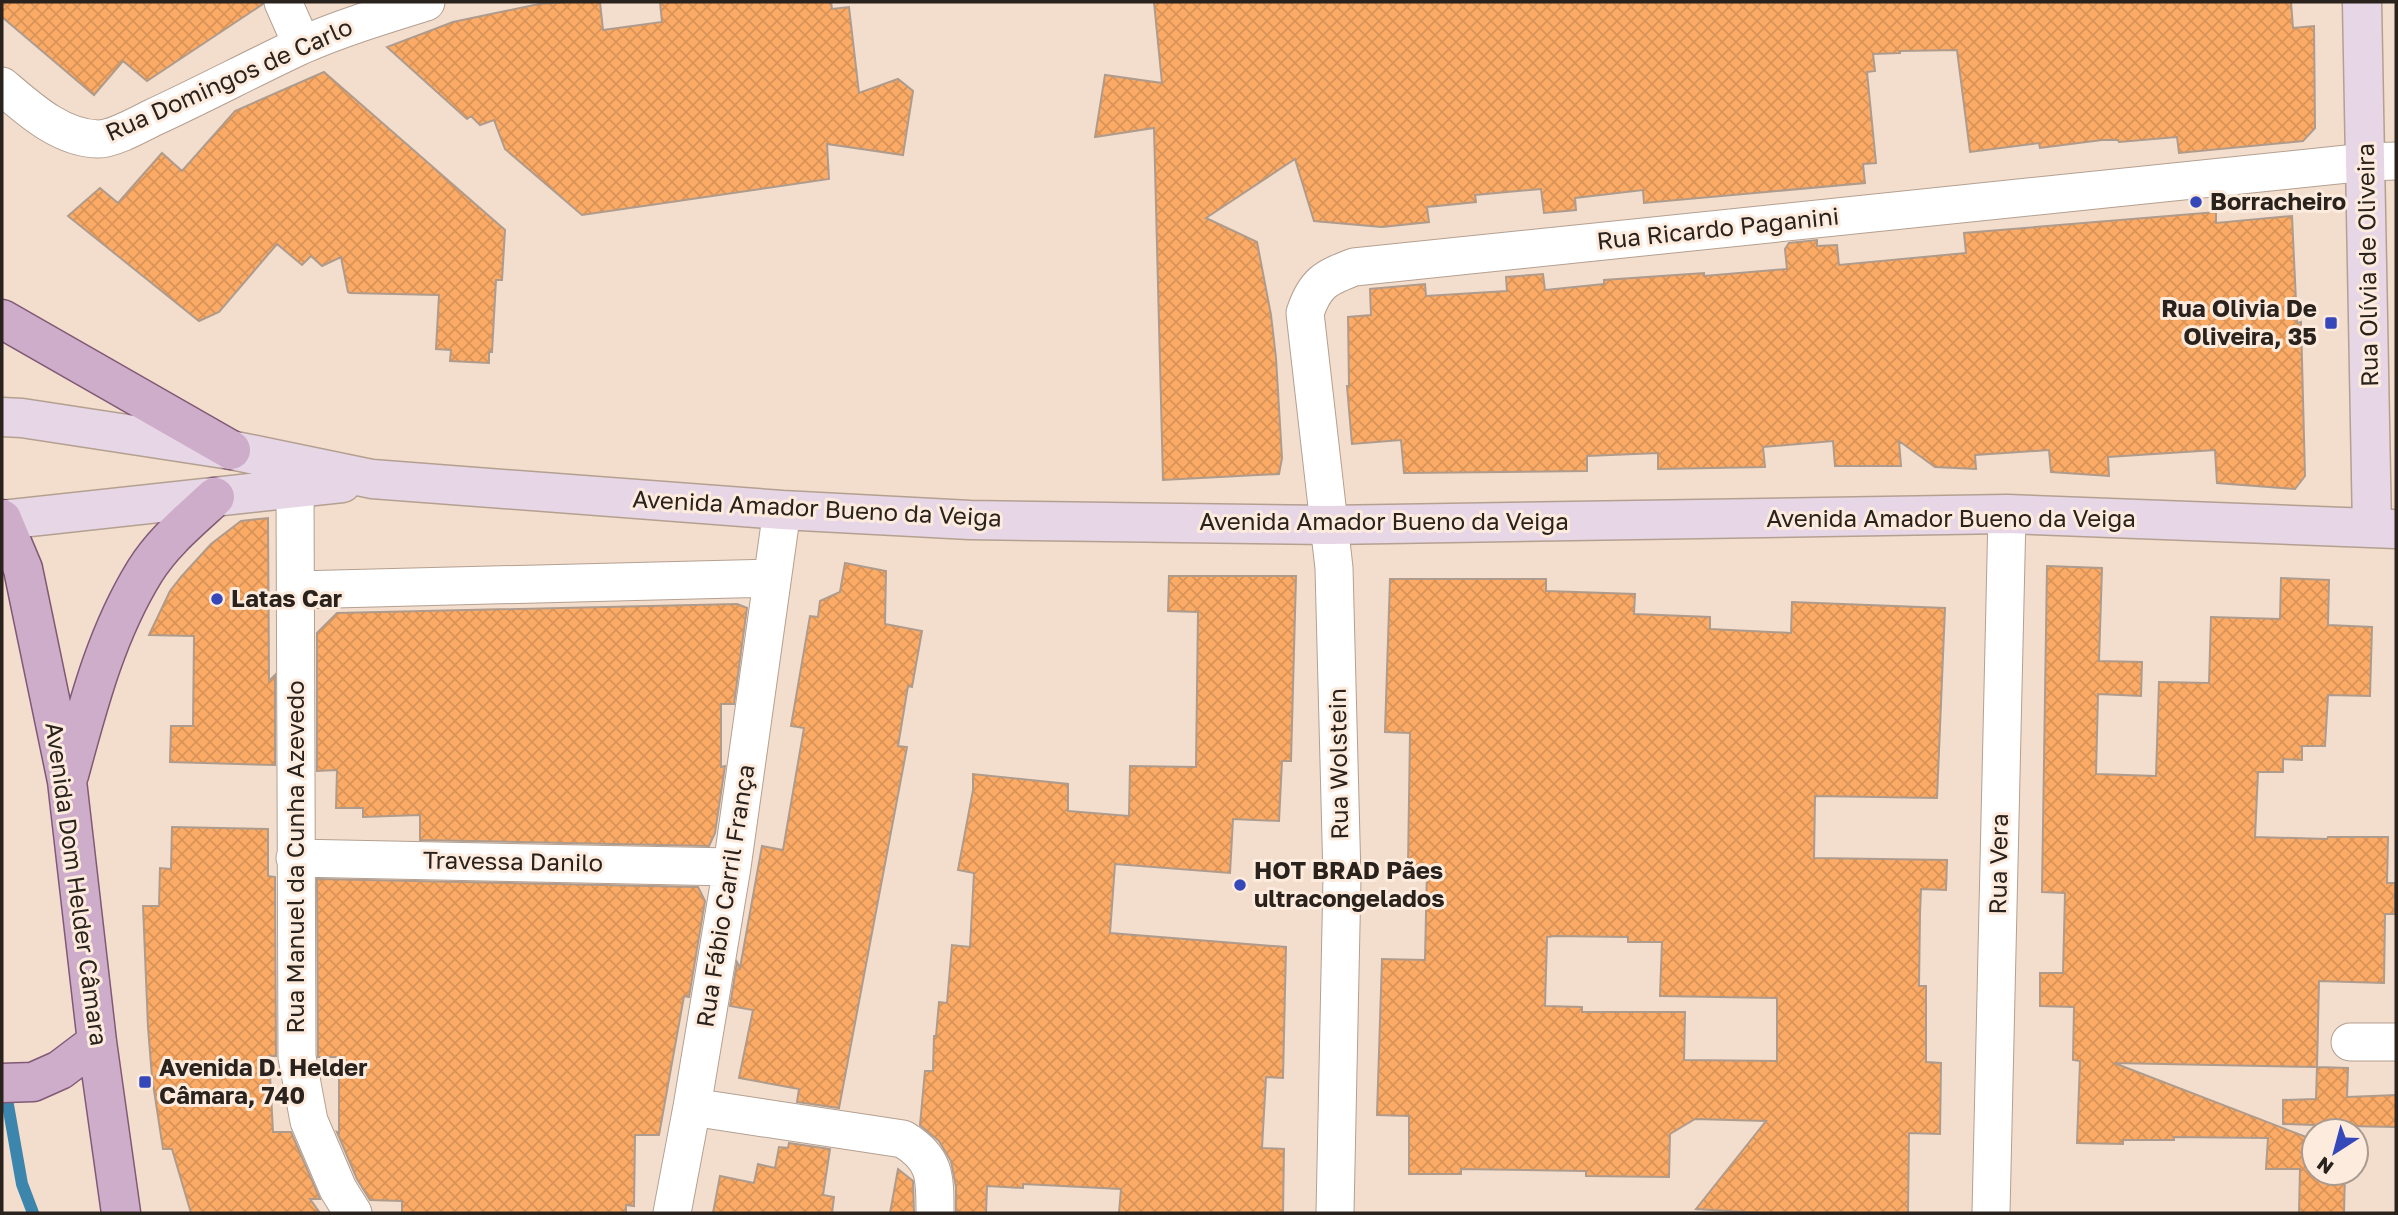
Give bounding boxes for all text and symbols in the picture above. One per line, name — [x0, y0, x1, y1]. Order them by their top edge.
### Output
street label: Rua Domingos de Carlo — [100, 11, 356, 146]
street label: Rua Olívia de Oliveira — [2350, 143, 2383, 387]
place label: Borracheiro — [2210, 186, 2346, 215]
marker: Borracheiro — [2188, 194, 2204, 210]
street label: Rua Ricardo Paganini — [1595, 200, 1840, 255]
place label: Rua Olivia De Oliveira, 35 — [2161, 293, 2317, 350]
marker: Rua Olivia De Oliveira, 35 — [2323, 315, 2339, 331]
street label: Avenida Amador Bueno da Veiga — [632, 483, 1002, 532]
street label: Avenida Amador Bueno da Veiga — [1766, 503, 2136, 532]
street label: Avenida Amador Bueno da Veiga — [1199, 506, 1569, 535]
place label: Latas Car — [231, 583, 342, 612]
marker: Latas Car — [209, 591, 225, 607]
street label: Rua Manuel da Cunha Azevedo — [280, 680, 309, 1034]
street label: Rua Wolstein — [1322, 688, 1353, 840]
street label: Avenida Dom Helder Câmara — [40, 720, 115, 1047]
street label: Rua Fábio Carril França — [689, 762, 760, 1029]
street label: Rua Vera — [1982, 813, 2013, 915]
street label: Travessa Danilo — [423, 844, 603, 877]
place label: HOT BRAD Pães ultracongelados — [1254, 855, 1445, 912]
marker: HOT BRAD Pães ultracongelados — [1232, 877, 1248, 893]
place label: Avenida D. Helder Câmara, 740 — [159, 1052, 368, 1109]
marker: Avenida D. Helder Câmara, 740 — [137, 1074, 153, 1090]
north arrow — [2300, 1117, 2370, 1187]
text: N — [2312, 1153, 2337, 1180]

